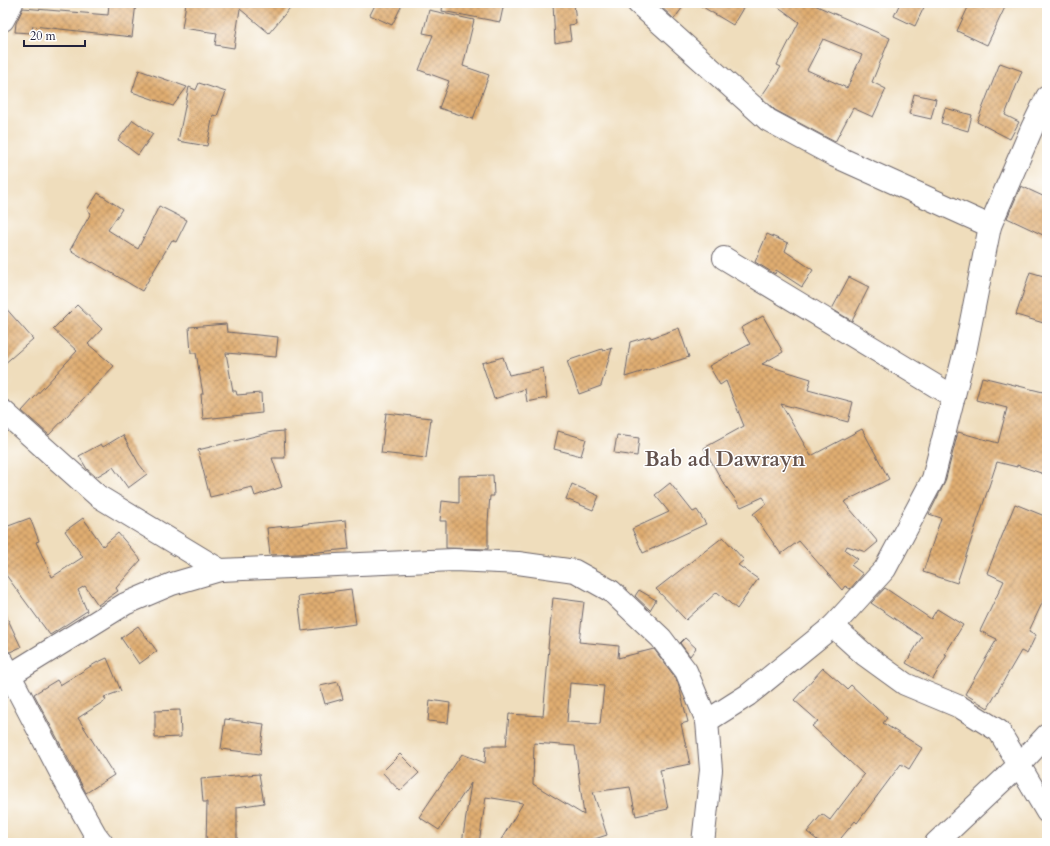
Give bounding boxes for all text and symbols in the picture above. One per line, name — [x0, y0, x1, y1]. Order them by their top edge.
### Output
scale bar — [24, 22, 85, 48]
text: 20 m — [30, 28, 57, 44]
district label: Bab ad Dawrayn — [645, 445, 806, 474]

